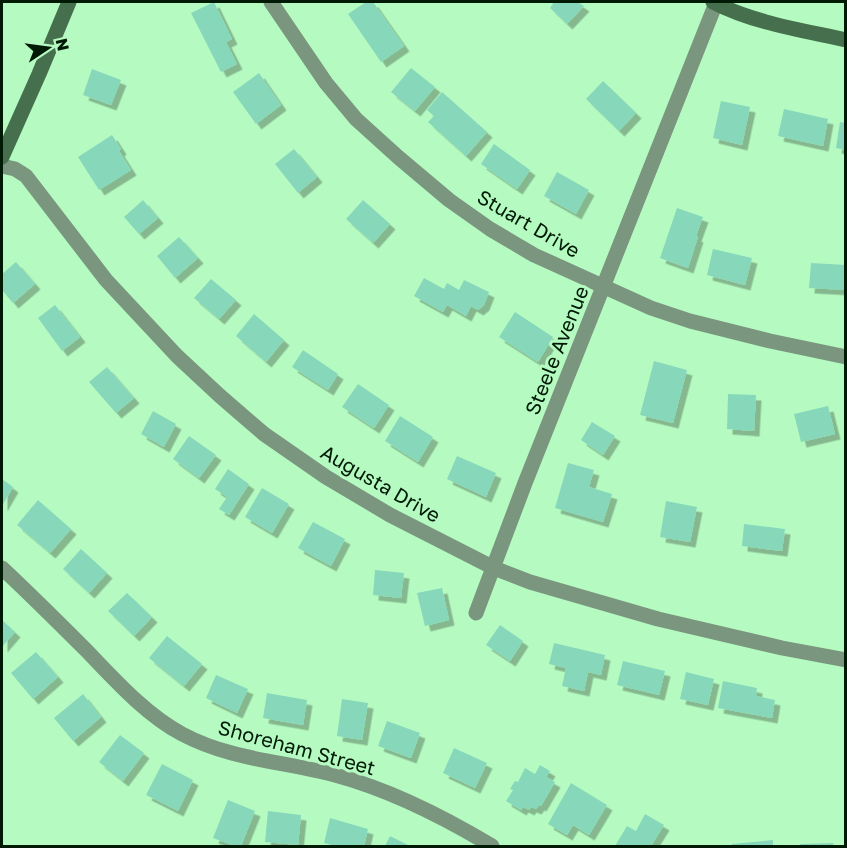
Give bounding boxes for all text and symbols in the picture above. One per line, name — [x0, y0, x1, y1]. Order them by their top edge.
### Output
north arrow — [18, 18, 78, 78]
text: N — [52, 36, 74, 53]
street label: Stuart Drive — [473, 184, 585, 262]
street label: Steele Avenue — [519, 282, 593, 418]
street label: Augusta Drive — [317, 439, 445, 527]
street label: Shoreham Street — [216, 714, 378, 780]

